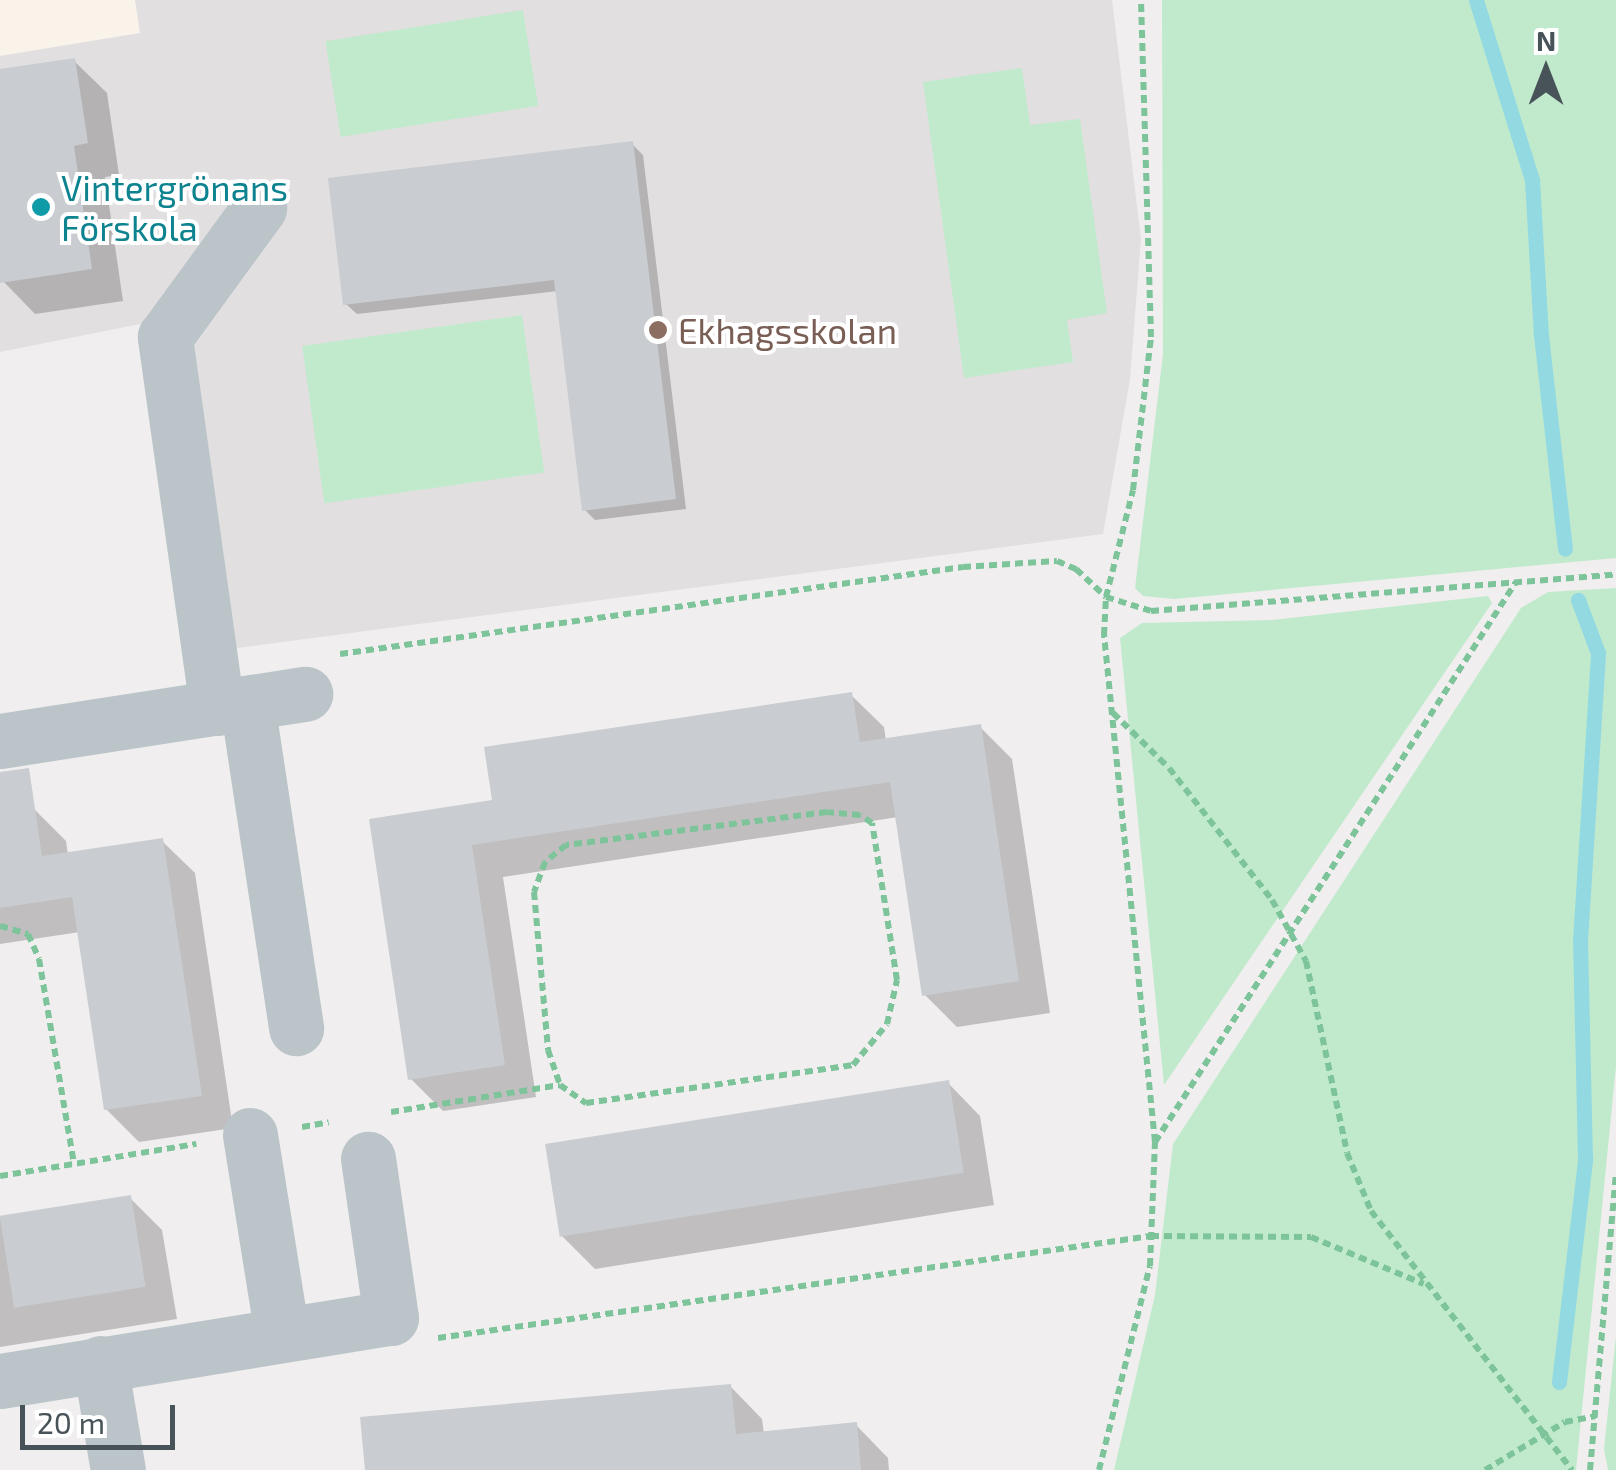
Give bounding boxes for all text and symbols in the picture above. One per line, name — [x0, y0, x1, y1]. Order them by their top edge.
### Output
north arrow — [1496, 20, 1596, 120]
text: N — [1536, 23, 1556, 57]
place label: Vintergrönans Förskola — [61, 166, 288, 248]
marker: Vintergrönans Förskola — [30, 196, 52, 218]
place label: Ekhagsskolan — [678, 309, 897, 351]
marker: Ekhagsskolan — [647, 319, 669, 341]
scale bar — [25, 1385, 180, 1447]
text: 20 m — [37, 1404, 105, 1440]

